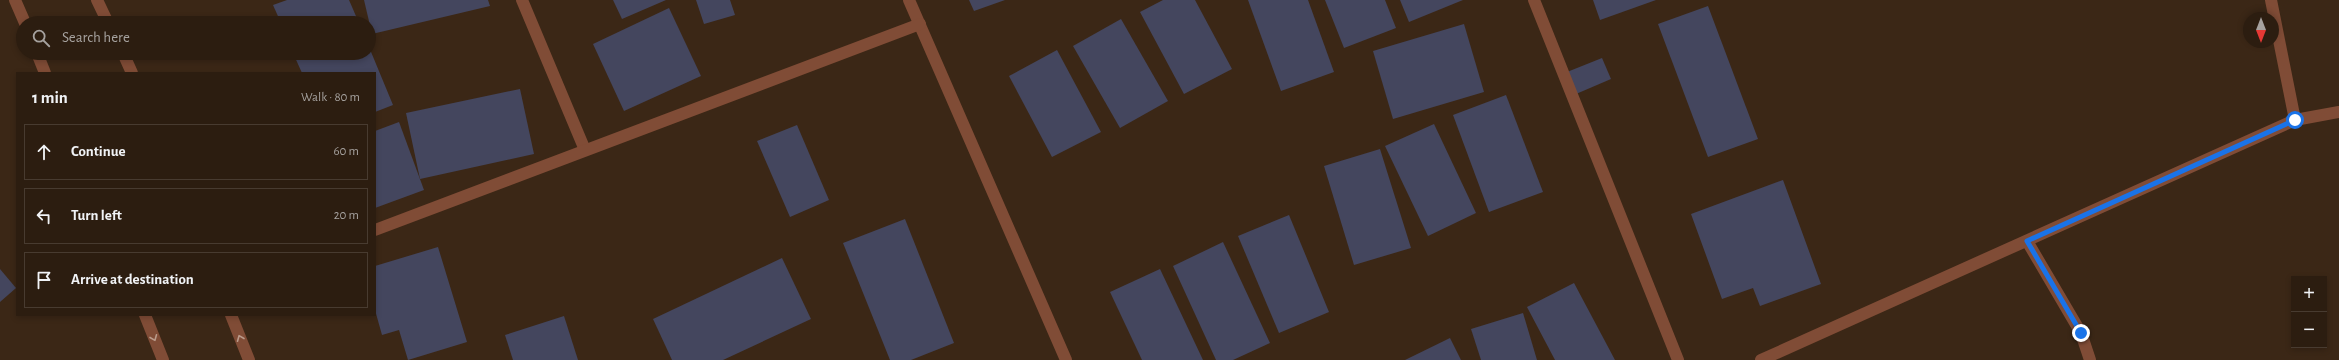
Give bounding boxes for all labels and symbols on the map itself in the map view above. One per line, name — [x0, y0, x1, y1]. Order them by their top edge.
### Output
north arrow — [2243, 12, 2279, 48]
route start — [2286, 111, 2304, 129]
route end — [2072, 324, 2090, 342]
one-way arrow — [149, 333, 157, 341]
one-way arrow — [237, 334, 245, 342]

